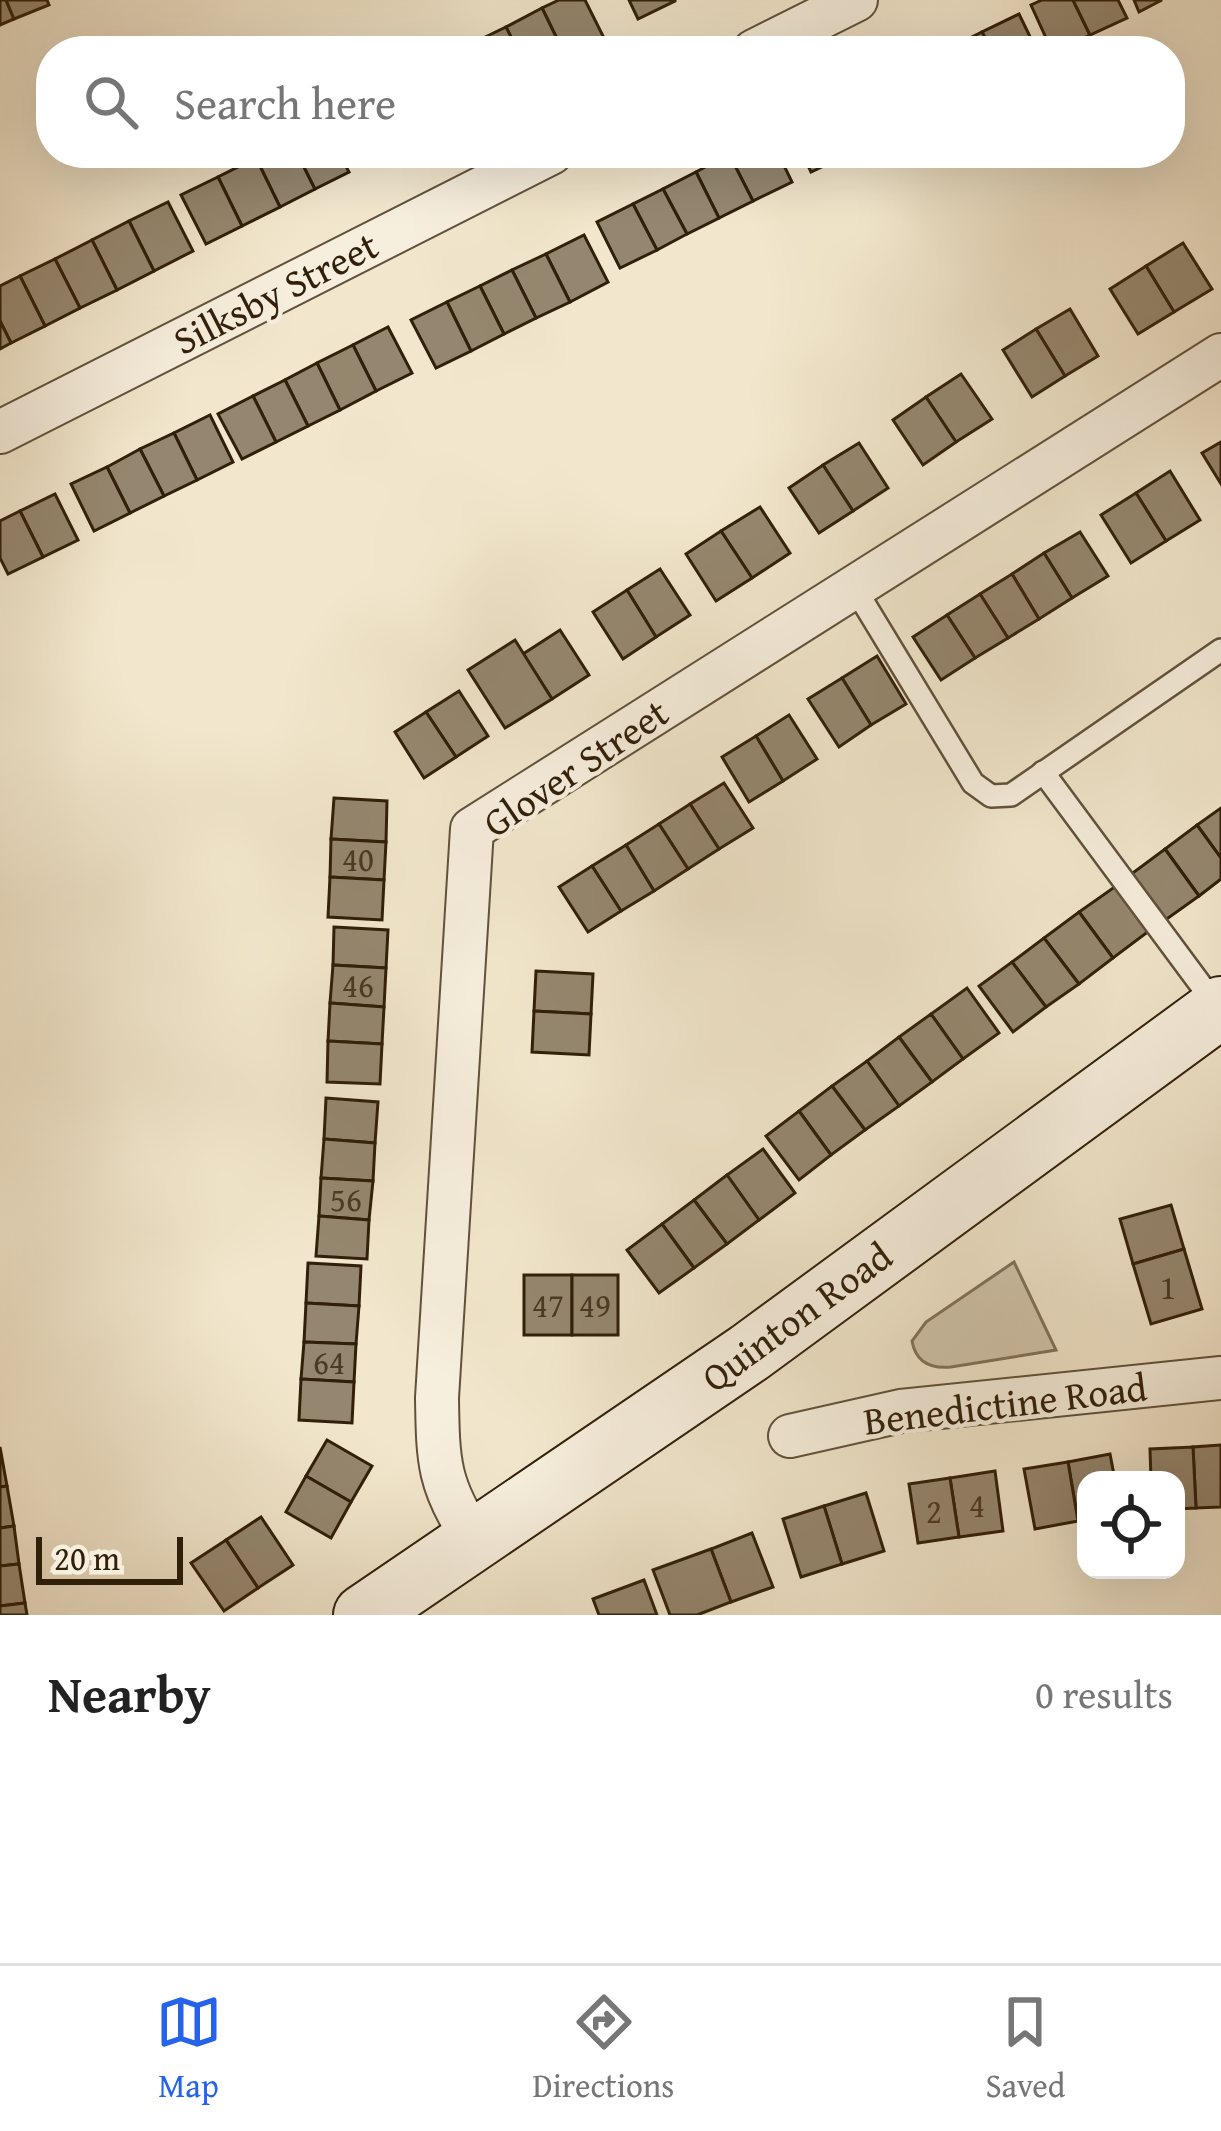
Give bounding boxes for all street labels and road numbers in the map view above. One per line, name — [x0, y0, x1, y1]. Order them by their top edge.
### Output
street label: Silksby Street — [163, 216, 388, 368]
street label: Glover Street — [471, 684, 679, 850]
street label: Quinton Road — [689, 1227, 903, 1405]
street label: Benedictine Road — [860, 1357, 1150, 1449]

